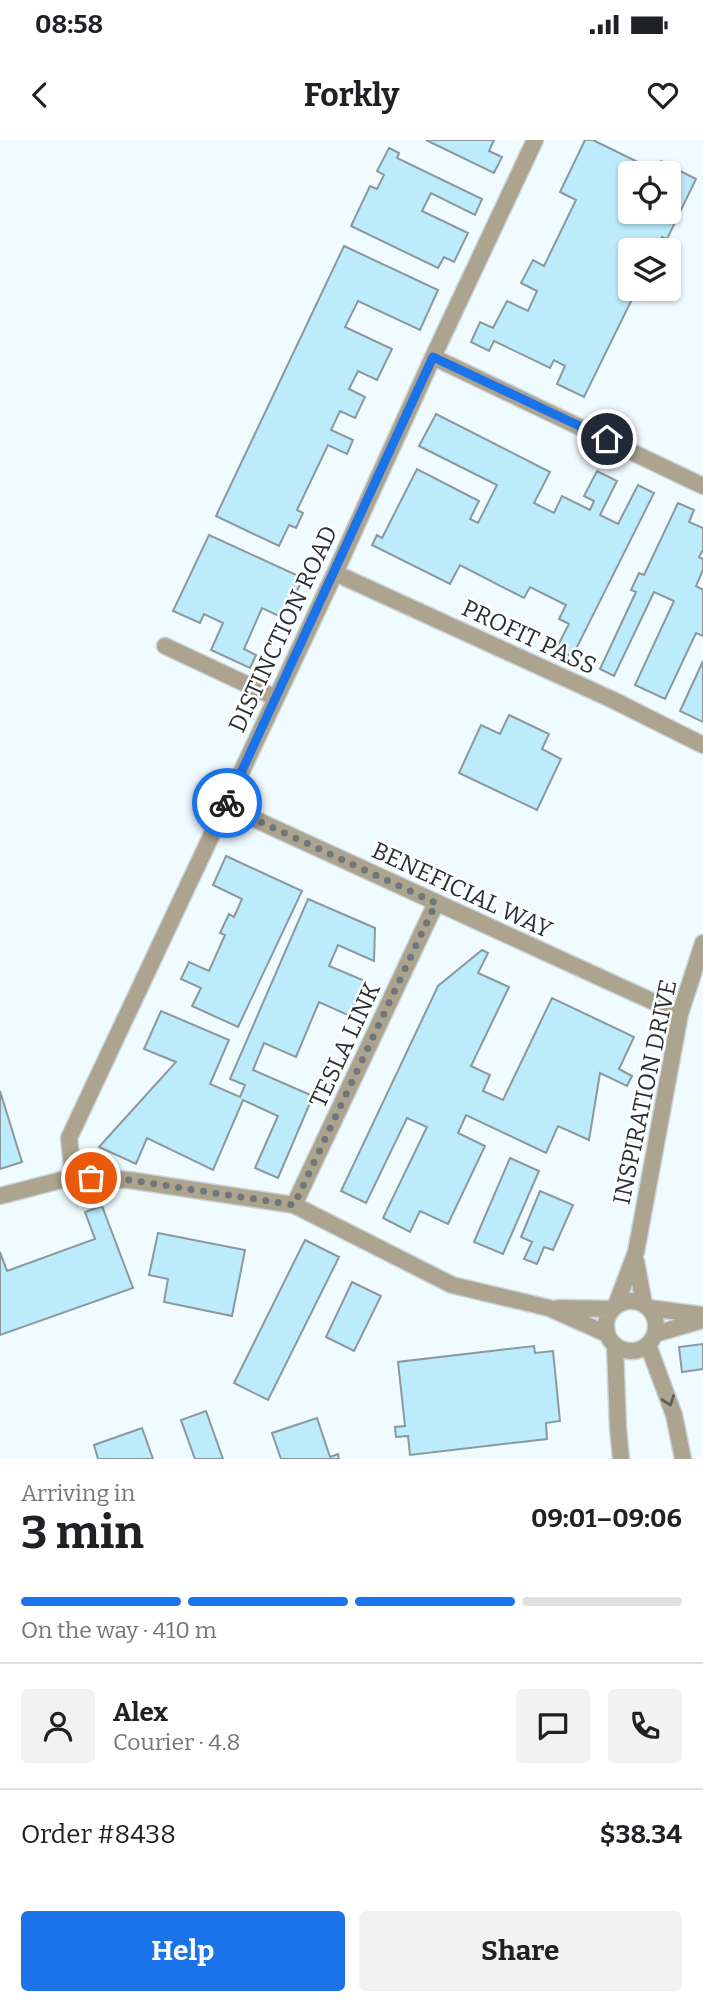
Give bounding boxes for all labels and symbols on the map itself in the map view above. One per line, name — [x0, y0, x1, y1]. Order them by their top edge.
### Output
pin — [577, 409, 637, 469]
street label: DISTINCTION ROAD — [223, 521, 343, 737]
street label: PROFIT PASS — [457, 594, 601, 680]
courier — [192, 768, 262, 838]
street label: BENEFICIAL WAY — [368, 836, 557, 944]
street label: INSPIRATION DRIVE — [607, 977, 683, 1207]
street label: TESLA LINK — [304, 978, 386, 1112]
pin — [61, 1148, 121, 1208]
one-way arrow — [661, 1395, 675, 1407]

